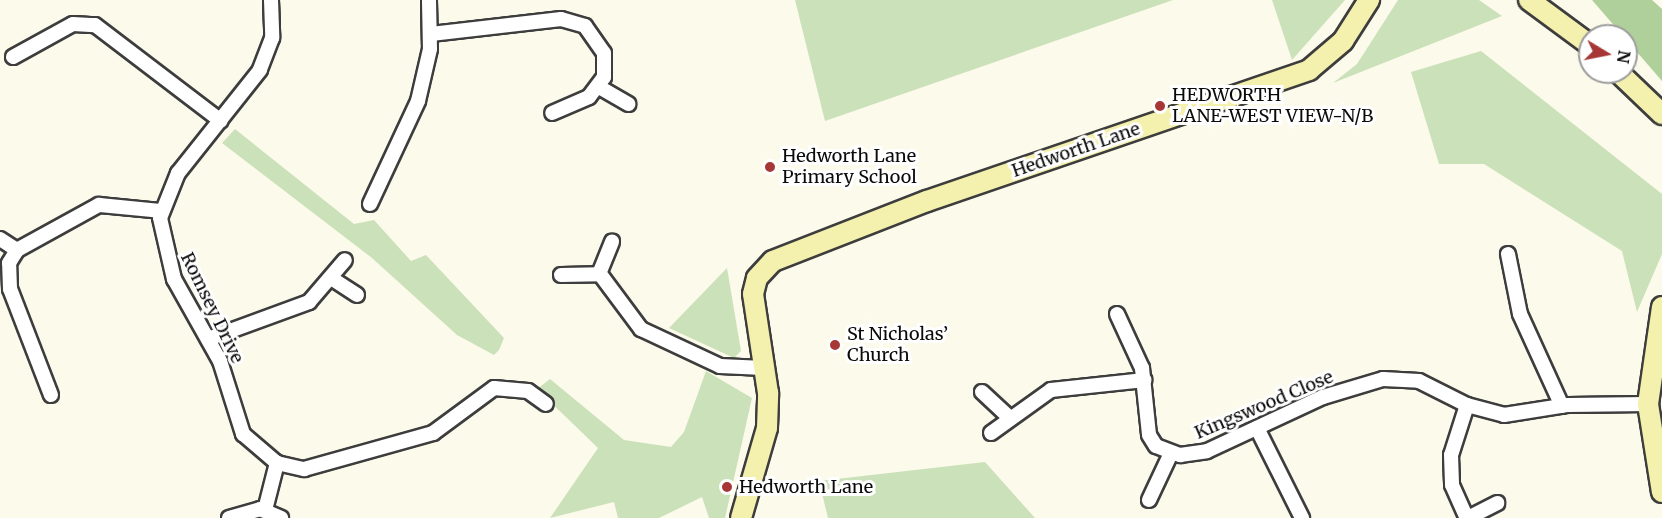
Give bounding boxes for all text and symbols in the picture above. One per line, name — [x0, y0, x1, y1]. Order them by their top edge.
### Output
north arrow — [1578, 24, 1638, 84]
text: N — [1613, 49, 1635, 65]
place label: HEDWORTH LANE-WEST VIEW-N/B — [1172, 85, 1373, 128]
marker: HEDWORTH LANE-WEST VIEW-N/B — [1153, 99, 1167, 113]
street label: Hedworth Lane — [1009, 118, 1143, 182]
place label: Hedworth Lane Primary School — [782, 146, 917, 188]
marker: Hedworth Lane Primary School — [763, 160, 777, 174]
street label: Romsey Drive — [176, 249, 248, 367]
place label: St Nicholas’ Church — [847, 324, 948, 366]
marker: St Nicholas’ Church — [828, 338, 842, 352]
street label: Kingswood Close — [1191, 366, 1337, 444]
place label: Hedworth Lane — [739, 476, 873, 498]
marker: Hedworth Lane — [720, 480, 734, 494]

